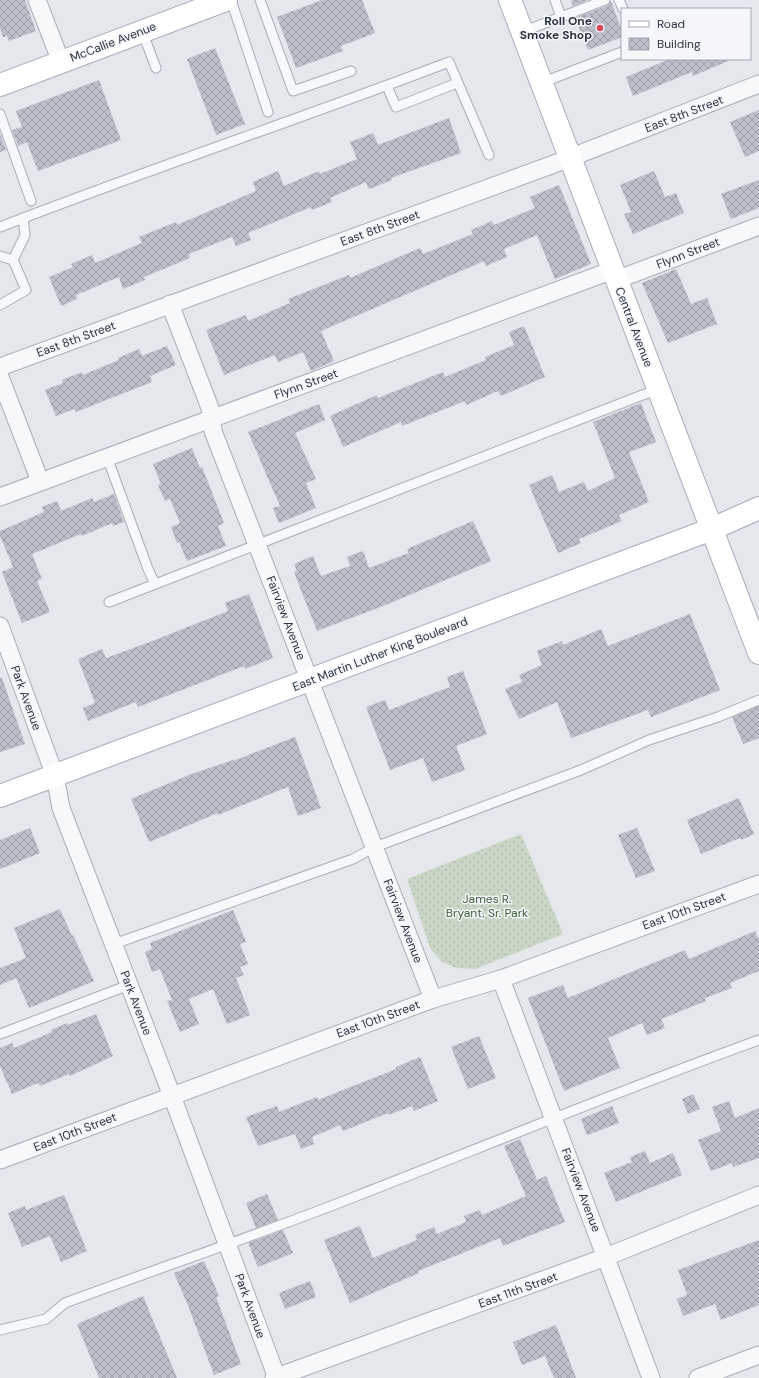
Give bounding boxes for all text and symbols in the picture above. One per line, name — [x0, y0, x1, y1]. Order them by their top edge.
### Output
legend — [621, 8, 751, 60]
place label: Roll One Smoke Shop — [520, 13, 592, 43]
text: Road — [657, 16, 685, 32]
street label: McCallie Avenue — [68, 18, 159, 66]
marker: Roll One Smoke Shop — [595, 23, 605, 33]
text: Building — [657, 36, 701, 52]
street label: East 8th Street — [642, 92, 726, 136]
street label: East 8th Street — [338, 206, 422, 250]
street label: Flynn Street — [654, 233, 722, 272]
street label: Central Avenue — [611, 285, 657, 370]
street label: East 8th Street — [34, 317, 118, 361]
street label: Flynn Street — [272, 365, 340, 403]
street label: Fairview Avenue — [263, 574, 309, 662]
street label: East Martin Luther King Boulevard — [290, 613, 470, 695]
street label: Park Avenue — [7, 663, 45, 733]
street label: Fairview Avenue — [380, 877, 426, 965]
street label: East 10th Street — [640, 888, 728, 934]
park label: James R. Bryant, Sr. Park — [446, 891, 528, 921]
street label: Park Avenue — [116, 969, 156, 1038]
street label: East 10th Street — [334, 996, 422, 1042]
street label: East 10th Street — [31, 1109, 119, 1155]
street label: Fairview Avenue — [558, 1146, 604, 1234]
street label: East 11th Street — [476, 1268, 560, 1312]
street label: Park Avenue — [231, 1271, 269, 1341]

